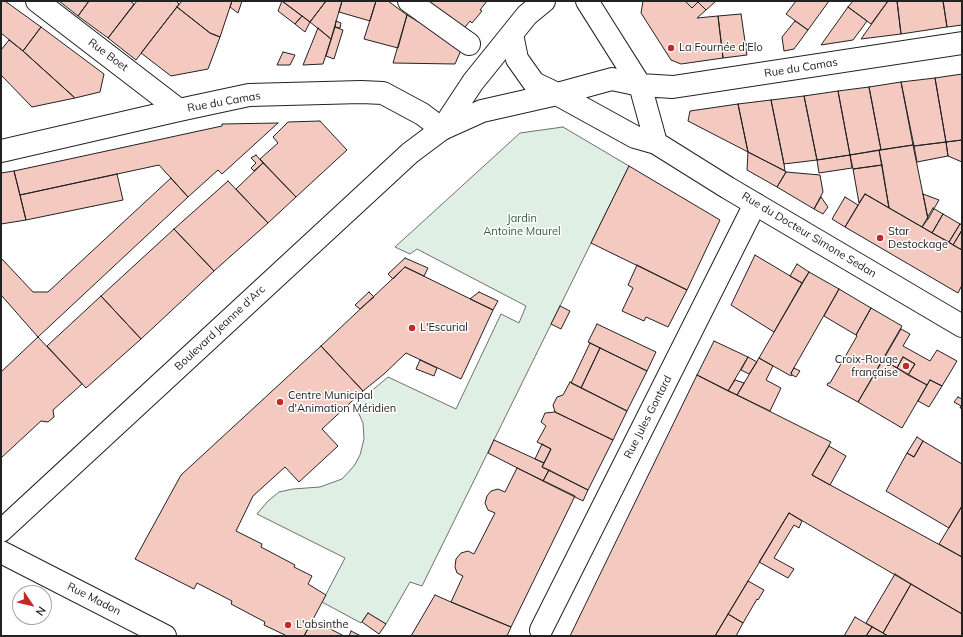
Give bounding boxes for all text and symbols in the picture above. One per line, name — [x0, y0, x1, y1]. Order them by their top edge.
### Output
street label: Rue Boet — [85, 36, 131, 74]
place label: La Fournée d'Elo — [679, 41, 763, 55]
marker: La Fournée d'Elo — [666, 43, 676, 53]
street label: Rue du Camas — [763, 56, 839, 80]
street label: Rue du Camas — [186, 89, 262, 115]
street label: Rue du Docteur Simone Sedan — [739, 189, 879, 281]
park label: Jardin Antoine Maurel — [483, 212, 561, 238]
place label: Star Destockage — [888, 225, 948, 251]
marker: Star Destockage — [875, 233, 885, 243]
street label: Boulevard Jeanne d'Arc — [172, 283, 268, 373]
place label: L'Escurial — [420, 321, 468, 335]
marker: L'Escurial — [407, 323, 417, 333]
place label: Croix-Rouge française — [835, 353, 898, 379]
marker: Croix-Rouge française — [901, 361, 911, 371]
street label: Rue Jules Gontard — [621, 373, 675, 461]
place label: Centre Municipal d'Animation Méridien — [288, 389, 396, 415]
marker: Centre Municipal d'Animation Méridien — [275, 397, 285, 407]
street label: Rue Madon — [65, 580, 123, 618]
north arrow — [12, 585, 52, 625]
text: N — [33, 604, 49, 619]
place label: L'absinthe — [296, 618, 348, 632]
marker: L'absinthe — [283, 620, 293, 630]

